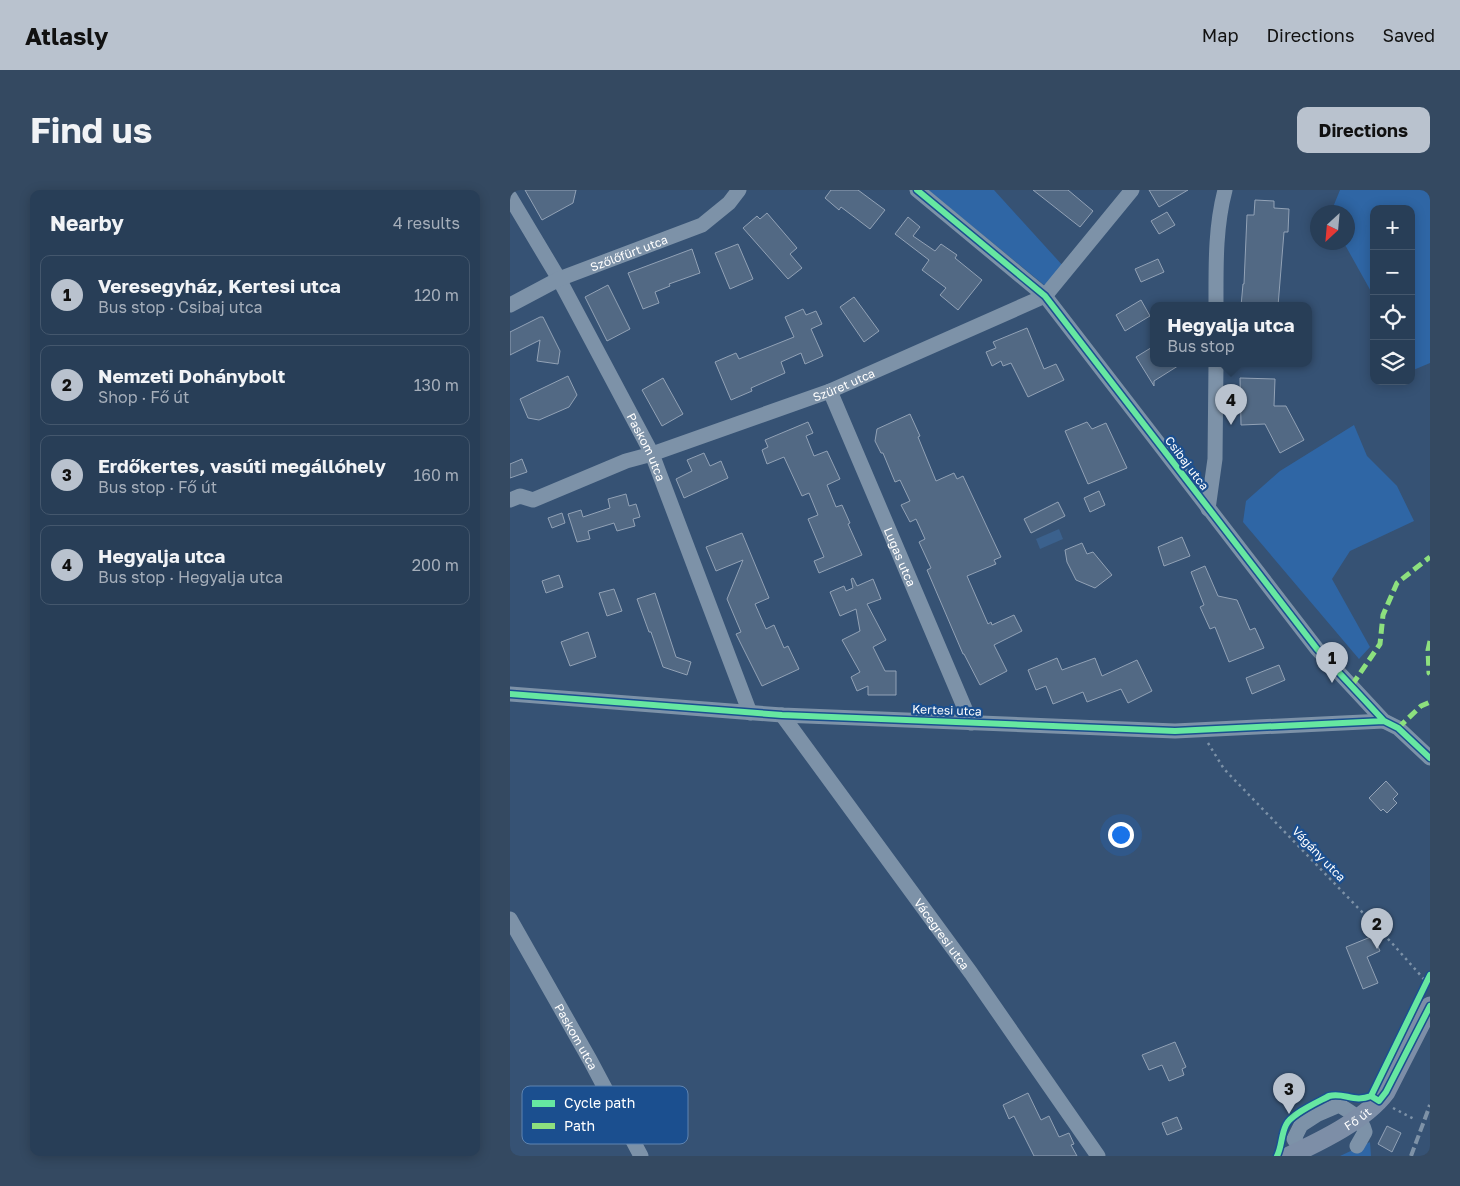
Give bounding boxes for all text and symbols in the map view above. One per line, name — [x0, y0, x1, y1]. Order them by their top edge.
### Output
text: Atlasly — [25, 21, 108, 50]
text: Map — [1202, 24, 1238, 46]
text: Directions — [1266, 24, 1354, 46]
text: Saved — [1382, 24, 1435, 46]
button: Directions — [1297, 107, 1430, 153]
text: Find us — [30, 109, 152, 151]
north arrow — [1310, 205, 1355, 250]
map controls — [1370, 205, 1415, 385]
button: + — [1370, 205, 1415, 250]
text: Nearby — [50, 210, 124, 236]
text: 4 results — [393, 213, 460, 233]
street label: Szőlőfürt utca — [588, 231, 670, 274]
button: − — [1370, 250, 1415, 295]
text: Veresegyház, Kertesi utca — [98, 274, 341, 297]
text: 1 — [63, 285, 71, 305]
text: 120 m — [414, 285, 459, 305]
button: locate — [1370, 295, 1415, 340]
text: Bus stop · Csibaj utca — [98, 297, 263, 317]
popup — [1150, 302, 1312, 367]
text: Hegyalja utca — [1167, 313, 1295, 336]
text: Bus stop — [1167, 336, 1235, 356]
button: layers — [1370, 340, 1415, 385]
text: Nemzeti Dohánybolt — [98, 364, 285, 387]
street label: Szüret utca — [811, 365, 877, 404]
text: 2 — [62, 375, 72, 395]
text: 130 m — [414, 375, 459, 395]
pin: 4 — [1215, 384, 1247, 425]
text: Shop · Fő út — [98, 387, 189, 407]
street label: Paskom utca — [624, 410, 669, 483]
street label: Csibaj utca — [1162, 433, 1212, 493]
text: Erdőkertes, vasúti megállóhely — [98, 454, 386, 477]
text: 3 — [62, 465, 72, 485]
text: 160 m — [413, 465, 459, 485]
text: Bus stop · Fő út — [98, 477, 217, 497]
street label: Lugas utca — [881, 525, 920, 589]
text: Hegyalja utca — [98, 544, 225, 567]
text: 4 — [62, 555, 72, 575]
text: 200 m — [412, 555, 459, 575]
text: Bus stop · Hegyalja utca — [98, 567, 283, 587]
pin: 1 — [1316, 642, 1348, 683]
street label: Kertesi utca — [912, 701, 982, 719]
your location — [1108, 822, 1134, 848]
street label: Vágány utca — [1289, 823, 1349, 885]
street label: Vácegresi utca — [911, 895, 973, 972]
pin: 2 — [1361, 908, 1393, 949]
street label: Paskom utca — [552, 1001, 601, 1072]
pin: 3 — [1273, 1073, 1305, 1114]
legend — [522, 1086, 688, 1144]
text: Cycle path — [564, 1094, 635, 1111]
street label: Fő út — [1341, 1104, 1374, 1133]
text: Path — [564, 1117, 595, 1134]

